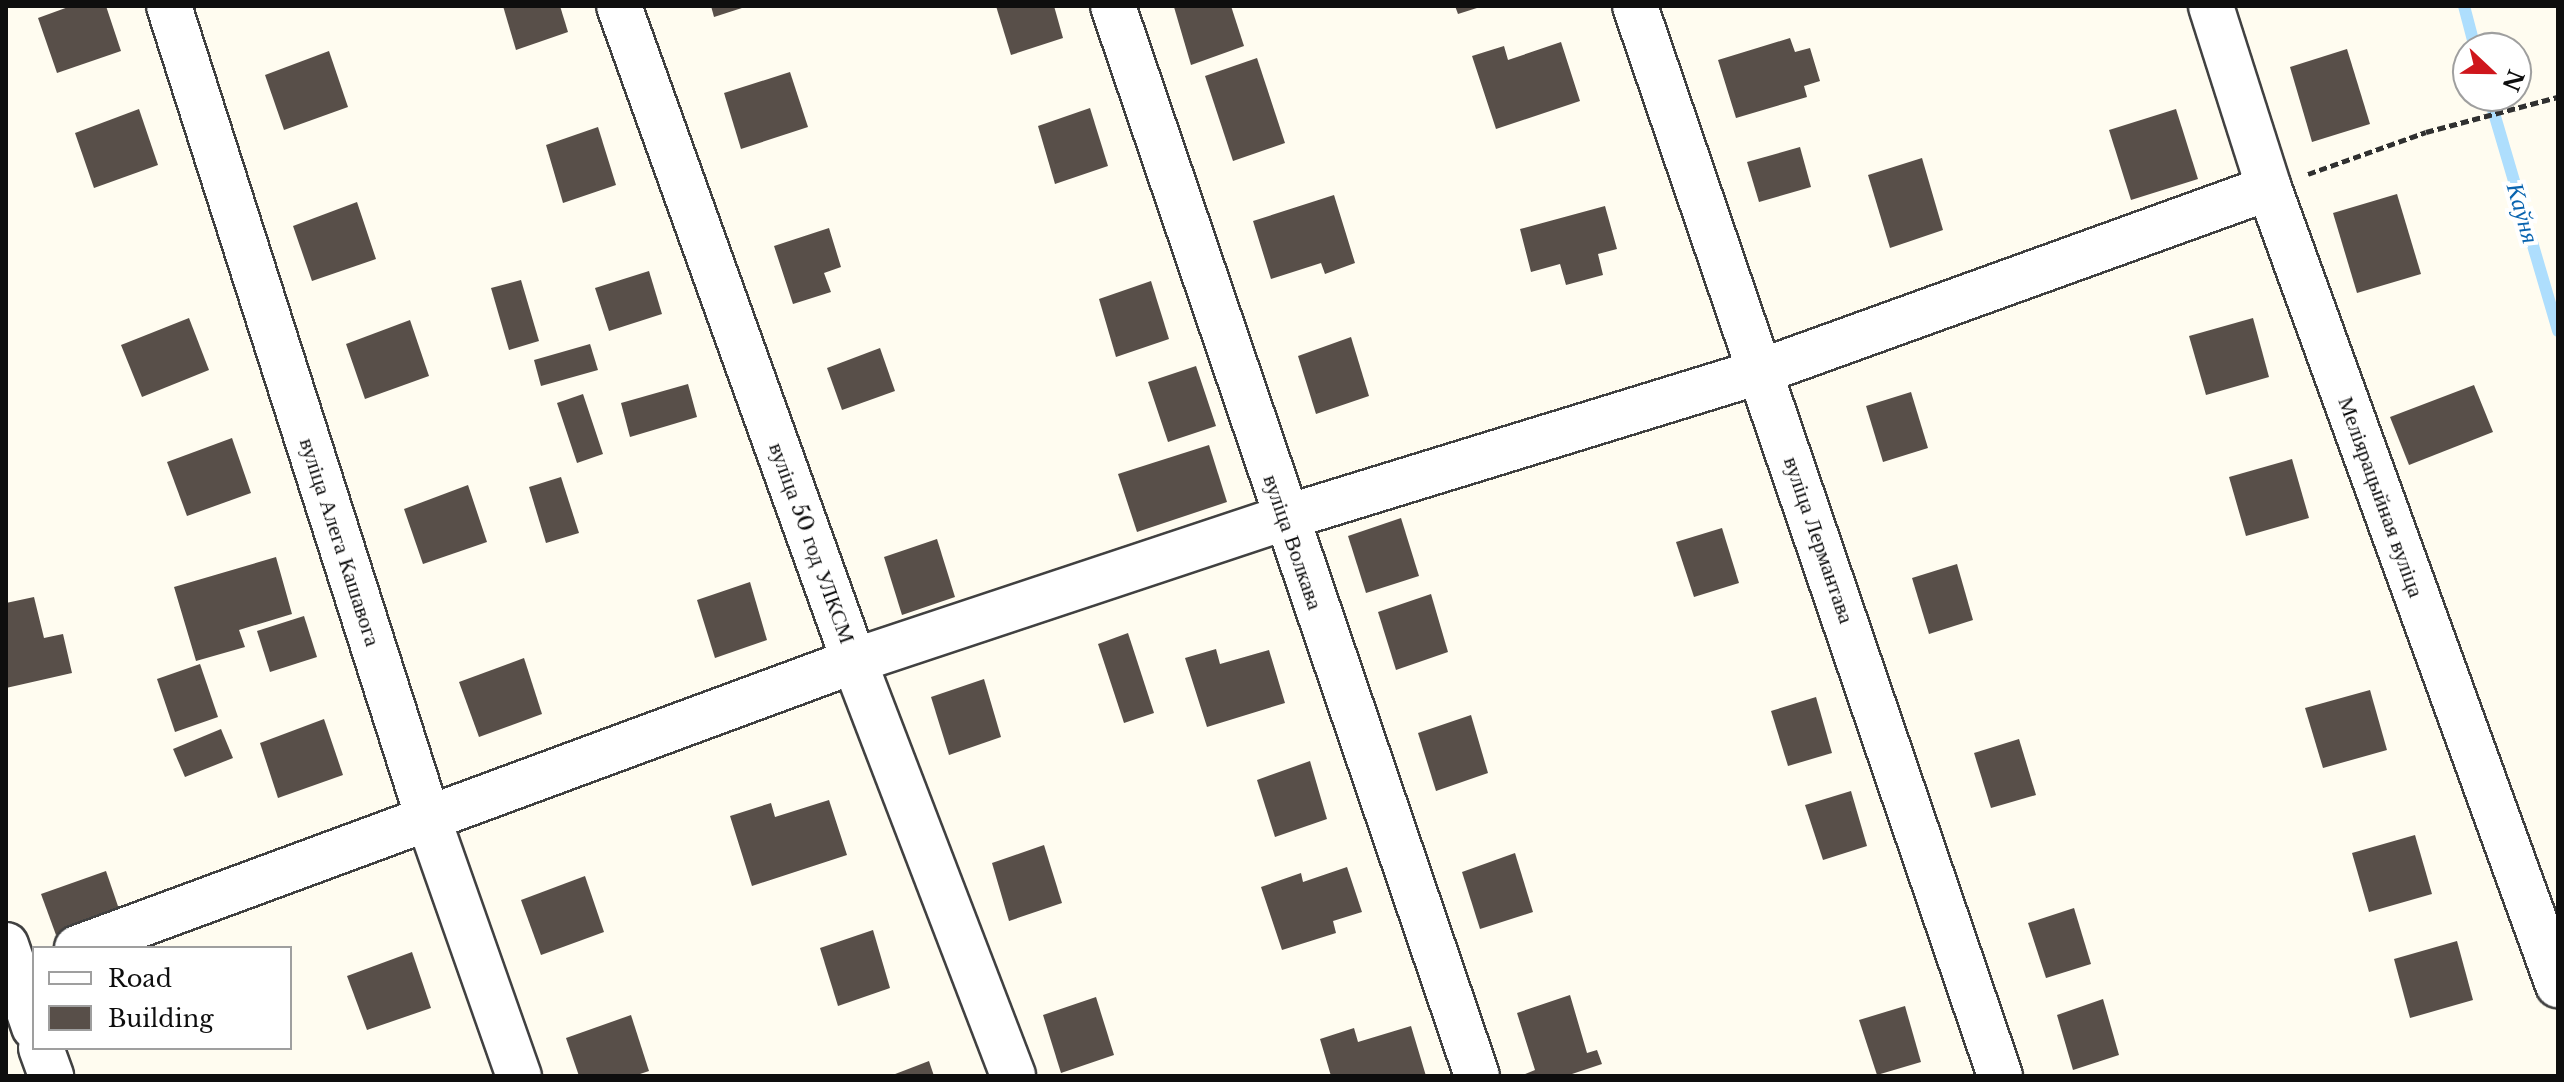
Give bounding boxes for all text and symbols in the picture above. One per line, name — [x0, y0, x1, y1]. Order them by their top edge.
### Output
north arrow — [2452, 32, 2532, 112]
text: N — [2496, 66, 2529, 95]
water label: Каўня — [2501, 179, 2545, 247]
street label: Меліярацыйная вуліца — [2332, 393, 2430, 601]
street label: вуліца Алега Кашавога — [294, 435, 386, 649]
street label: вуліца 50 год УЛКСМ — [763, 439, 861, 647]
street label: вуліца Лермантава — [1778, 453, 1860, 627]
street label: вуліца Волкава — [1258, 471, 1328, 613]
legend — [32, 946, 292, 1050]
text: Road — [108, 964, 172, 993]
text: Building — [108, 1004, 214, 1033]

